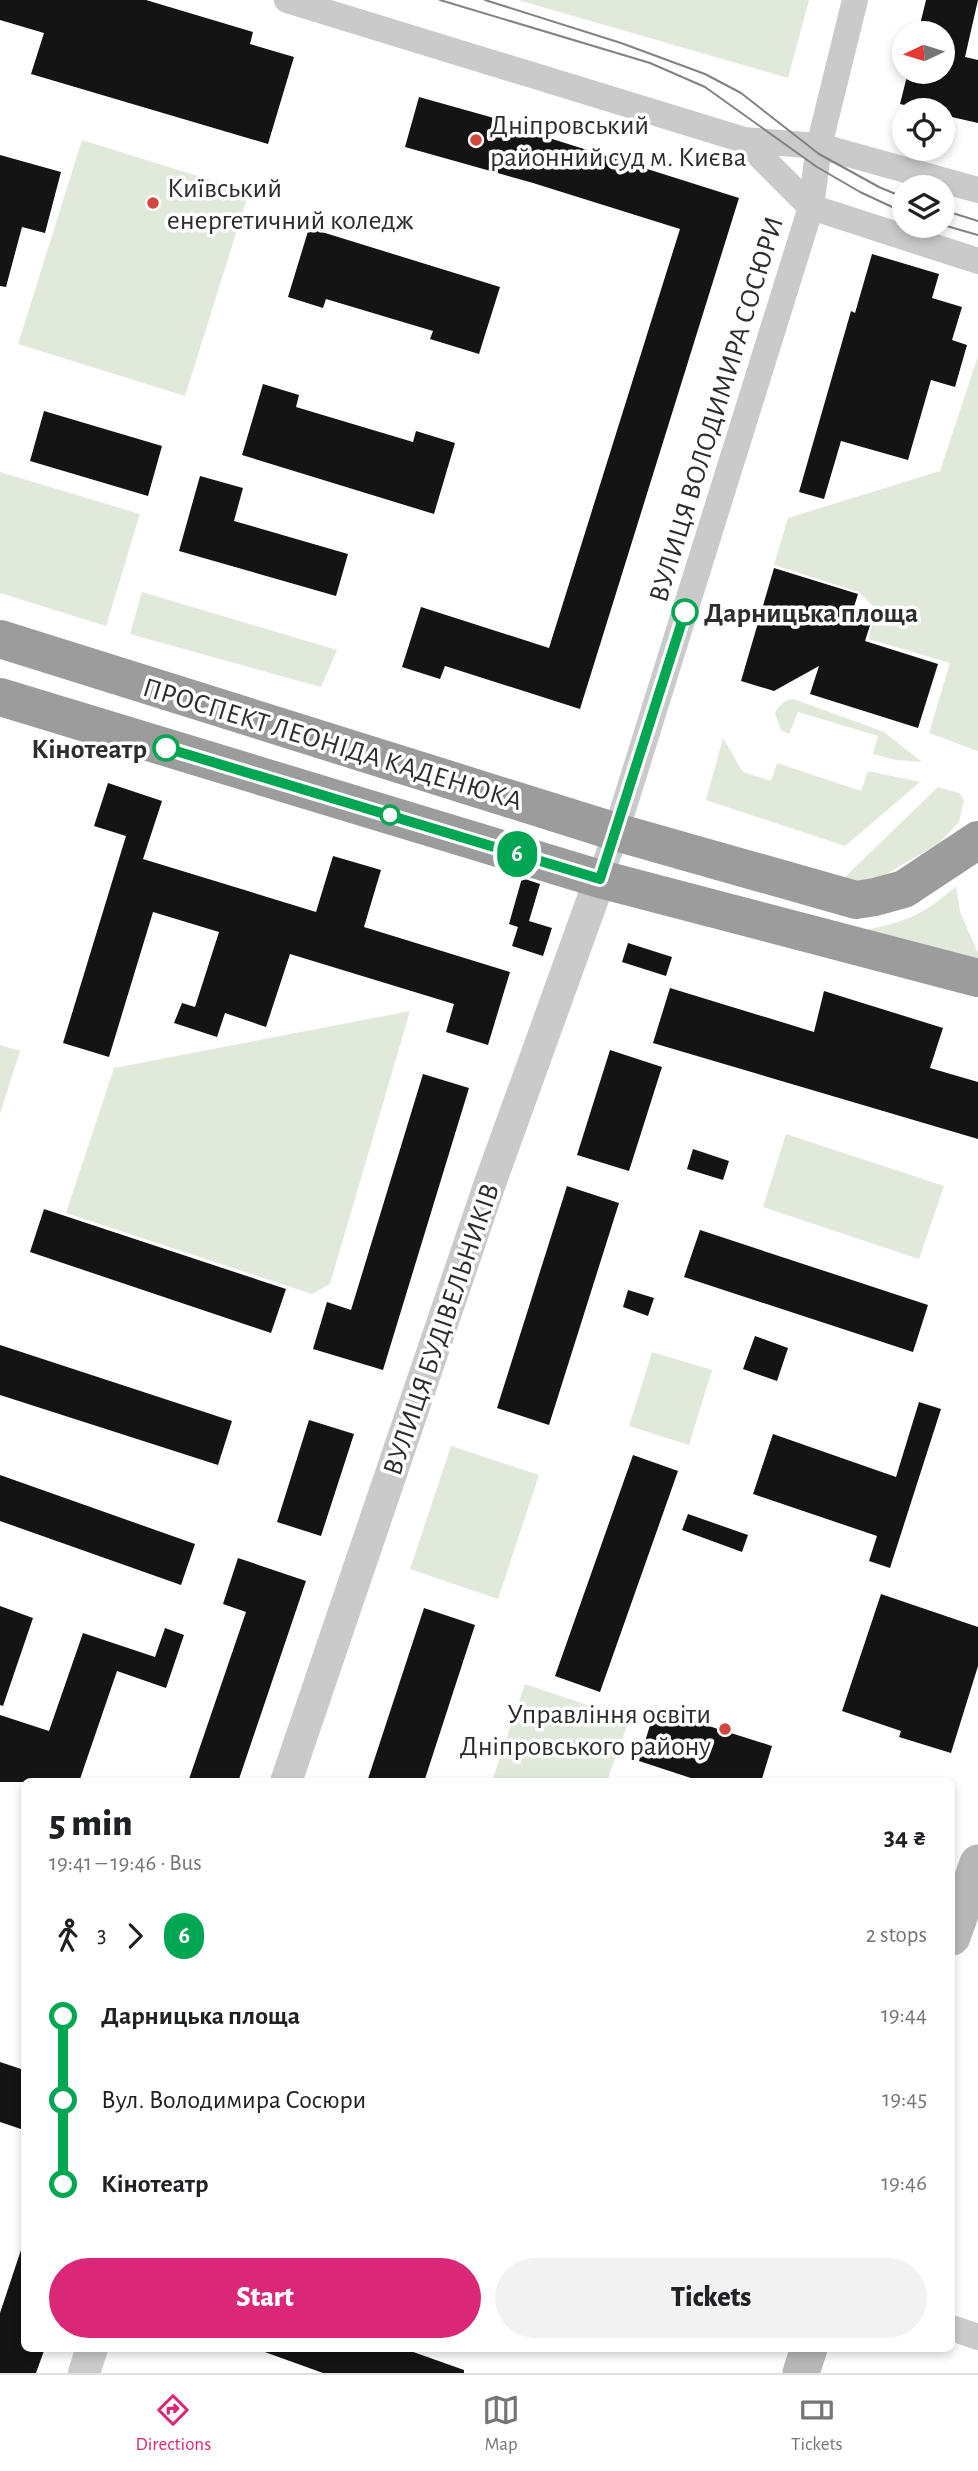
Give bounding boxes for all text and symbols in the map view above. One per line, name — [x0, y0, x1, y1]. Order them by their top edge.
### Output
north arrow — [892, 21, 956, 84]
map controls — [892, 21, 955, 238]
button: locate — [892, 98, 955, 161]
place label: Дніпровський районний суд м. Києва — [490, 112, 747, 172]
marker: Дніпровський районний суд м. Києва — [468, 132, 484, 148]
place label: Київський енергетичний коледж — [167, 175, 414, 235]
button: layers — [892, 175, 955, 238]
marker: Київський енергетичний коледж — [145, 195, 161, 211]
street label: ВУЛИЦЯ ВОЛОДИМИРА СОСЮРИ — [645, 214, 789, 606]
marker: Дарницька площа — [672, 599, 698, 625]
place label: Дарницька площа — [704, 600, 918, 628]
street label: ПРОСПЕКТ ЛЕОНІДА КАДЕНЮКА — [139, 674, 525, 816]
marker: Кінотеатр — [153, 735, 179, 761]
place label: Кінотеатр — [31, 736, 147, 764]
unlabelled marker — [380, 805, 400, 825]
line badge: 6 — [494, 831, 540, 877]
text: 6 — [511, 842, 523, 866]
street label: ВУЛИЦЯ БУДІВЕЛЬНИКІВ — [379, 1180, 505, 1479]
place label: Управління освіти Дніпровського району — [460, 1701, 711, 1761]
marker: Управління освіти Дніпровського району — [717, 1721, 733, 1737]
text: 5 min — [49, 1805, 133, 1843]
text: 34 ₴ — [884, 1824, 927, 1850]
text: 19:41 – 19:46 · Bus — [49, 1852, 202, 1875]
icon: walk — [49, 1917, 87, 1955]
icon: forward — [116, 1917, 154, 1955]
text: 3 — [97, 1924, 106, 1947]
text: 6 — [178, 1924, 190, 1948]
text: 2 stops — [866, 1924, 927, 1947]
text: Дарницька площа — [101, 2003, 300, 2029]
text: 19:44 — [881, 2004, 927, 2027]
text: Вул. Володимира Сосюри — [101, 2087, 366, 2113]
text: 19:45 — [882, 2088, 927, 2111]
text: Кінотеатр — [101, 2171, 209, 2197]
text: 19:46 — [881, 2172, 927, 2195]
button: Start — [49, 2258, 481, 2338]
button: Tickets — [495, 2258, 927, 2338]
tab: Directions — [135, 2391, 211, 2456]
tab: Map — [482, 2391, 520, 2456]
tab: Tickets — [791, 2391, 843, 2456]

